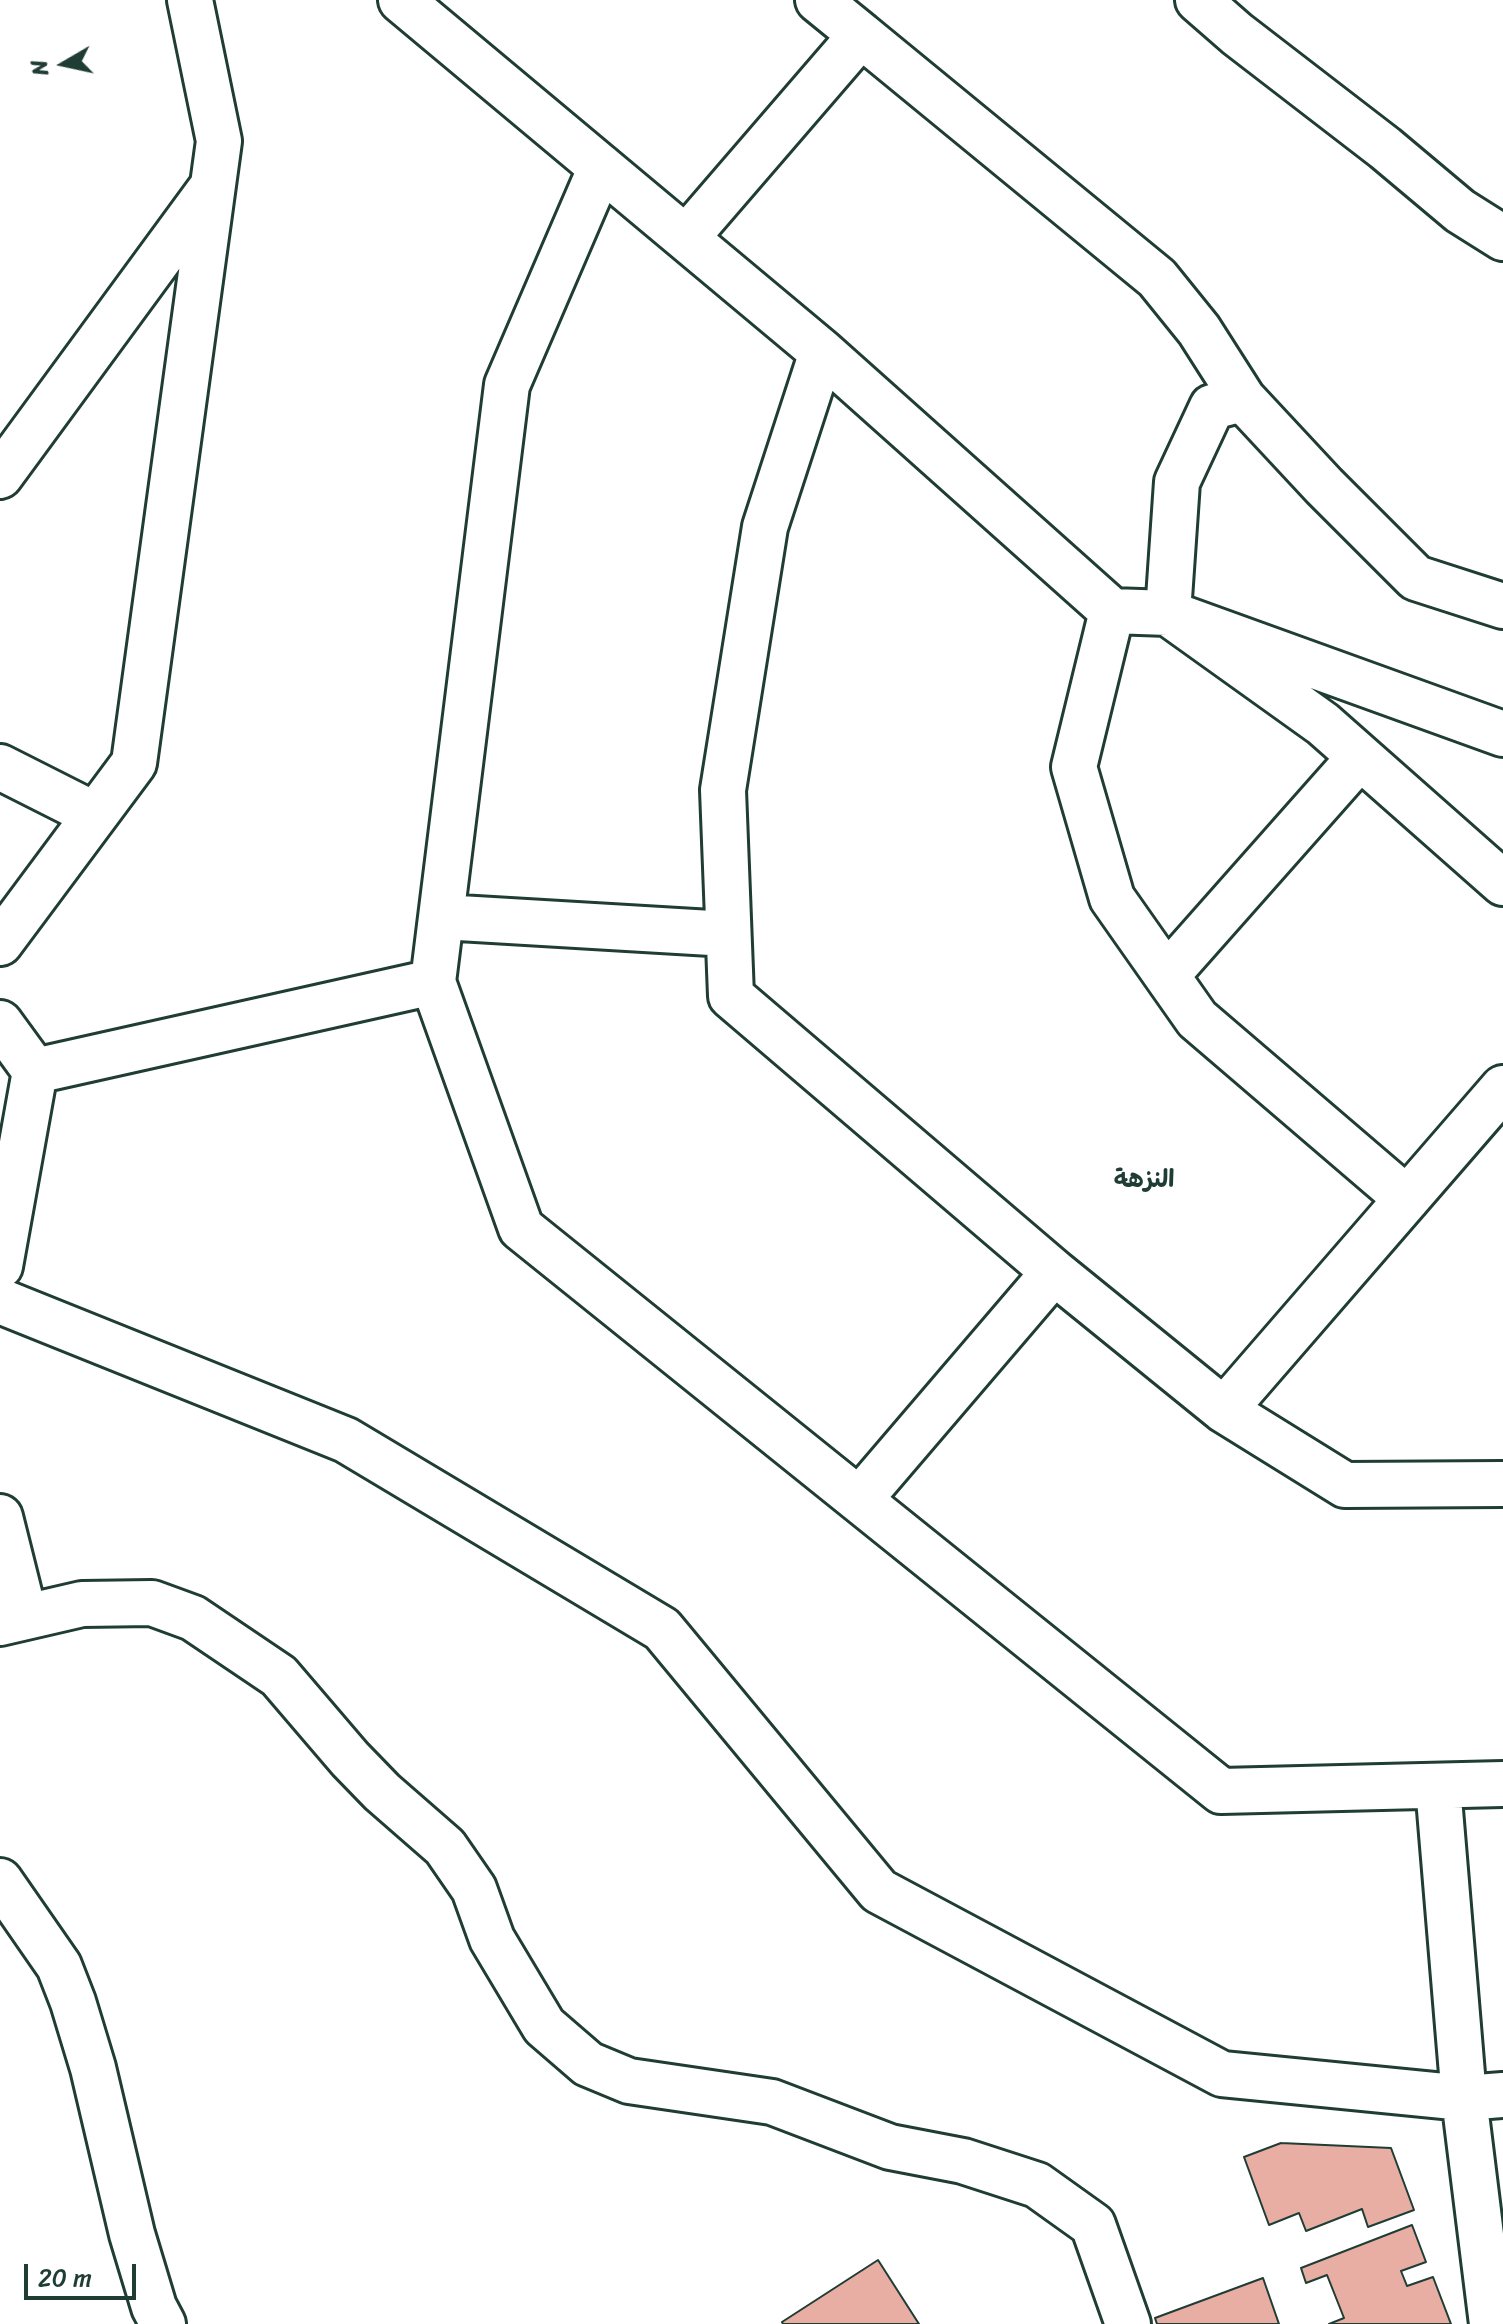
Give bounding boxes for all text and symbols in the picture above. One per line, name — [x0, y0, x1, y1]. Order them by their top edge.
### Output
north arrow — [24, 24, 104, 104]
text: N — [19, 57, 60, 78]
district label: النزهة — [1114, 1167, 1174, 1195]
scale bar — [28, 2248, 140, 2298]
text: 20 m — [38, 2257, 92, 2299]

